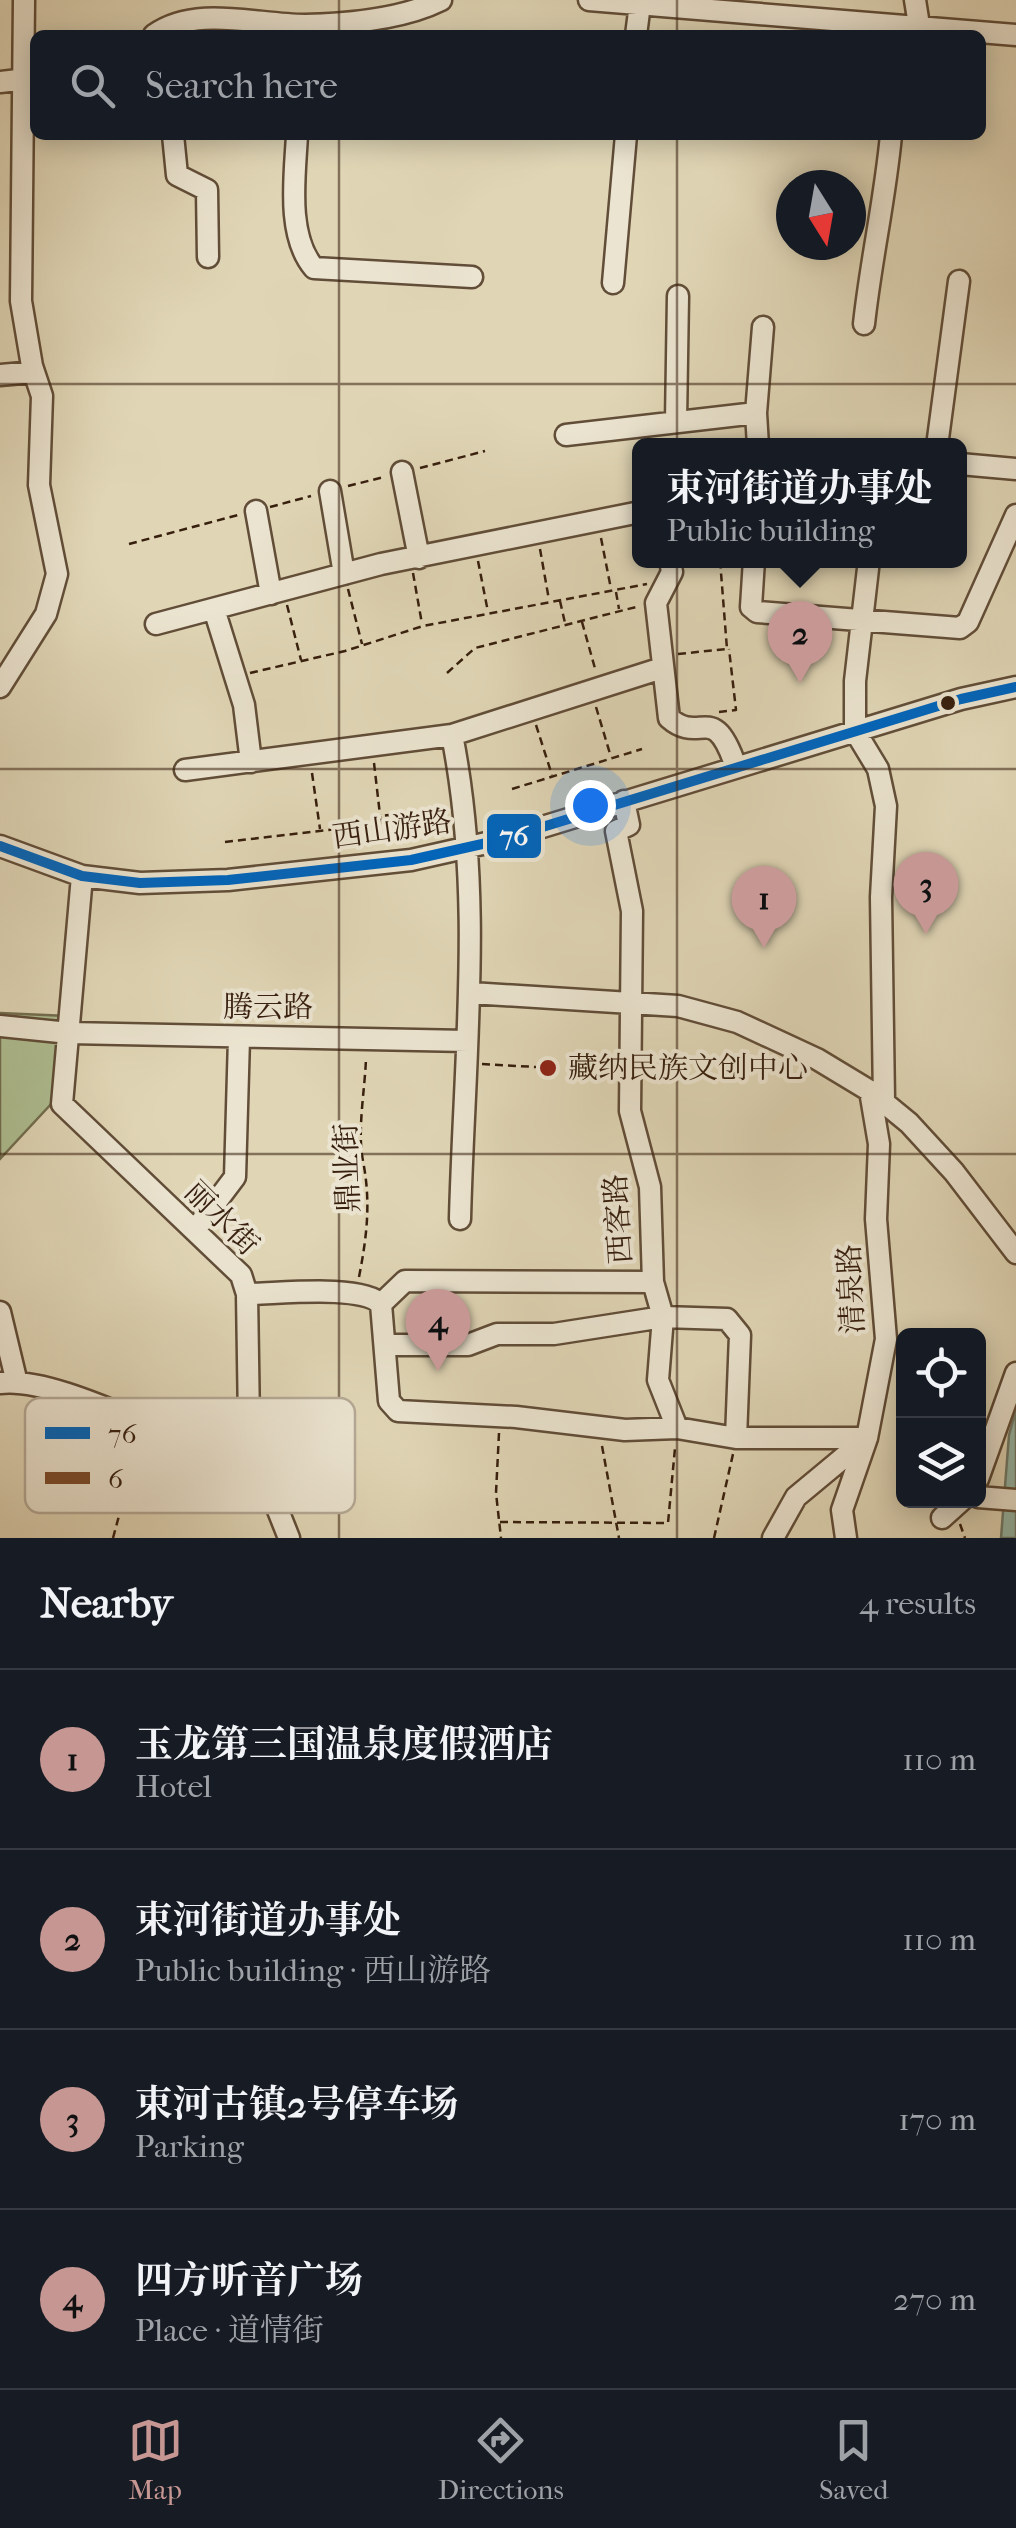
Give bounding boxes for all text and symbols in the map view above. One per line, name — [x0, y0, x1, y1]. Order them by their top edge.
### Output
search box — [30, 30, 986, 140]
icon: search — [65, 58, 120, 113]
text: Search here — [145, 63, 338, 108]
north arrow — [776, 170, 866, 260]
popup — [632, 438, 967, 568]
text: 束河街道办事处 — [666, 466, 933, 511]
text: Public building — [666, 512, 875, 549]
pin: 2 — [768, 600, 832, 683]
unlabelled marker — [938, 693, 958, 713]
your location — [565, 780, 616, 831]
street label: 西山游路 — [330, 804, 454, 855]
line badge: 76 — [485, 812, 543, 860]
text: 76 — [499, 819, 529, 852]
pin: 3 — [894, 852, 958, 934]
pin: 1 — [732, 866, 796, 948]
street label: 腾云路 — [223, 990, 313, 1025]
place label: 藏纳民族文创中心 — [568, 1051, 808, 1086]
marker: 藏纳民族文创中心 — [537, 1057, 559, 1079]
street label: 鼎业街 — [328, 1122, 367, 1214]
street label: 西客路 — [598, 1173, 639, 1265]
street label: 丽水街 — [177, 1174, 266, 1263]
street label: 清泉路 — [832, 1243, 871, 1335]
pin: 4 — [406, 1288, 470, 1371]
map controls — [896, 1328, 986, 1508]
button: locate — [896, 1328, 986, 1418]
legend — [25, 1398, 355, 1513]
text: 76 — [108, 1417, 138, 1450]
button: layers — [896, 1418, 986, 1508]
text: 6 — [108, 1462, 124, 1495]
text: Nearby — [40, 1579, 172, 1628]
text: 4 results — [859, 1585, 976, 1622]
text: 玉龙第三国温泉度假酒店 — [135, 1722, 553, 1767]
text: 1 — [67, 1741, 78, 1778]
text: 110 m — [902, 1741, 976, 1778]
text: Hotel — [135, 1768, 212, 1805]
text: 束河街道办事处 — [135, 1898, 401, 1943]
text: 2 — [64, 1921, 81, 1958]
text: 110 m — [902, 1921, 976, 1958]
text: Public building · 西山游路 — [135, 1952, 491, 1989]
text: 束河古镇2号停车场 — [135, 2082, 459, 2127]
text: 3 — [66, 2101, 79, 2138]
text: 170 m — [898, 2101, 976, 2138]
text: Parking — [135, 2128, 244, 2165]
text: 四方听音广场 — [135, 2258, 363, 2303]
text: 4 — [63, 2281, 82, 2318]
text: 270 m — [893, 2281, 976, 2318]
text: Place · 道情街 — [135, 2312, 324, 2349]
tab: Map — [128, 2413, 183, 2506]
tab: Directions — [438, 2413, 564, 2506]
tab: Saved — [819, 2413, 888, 2506]

